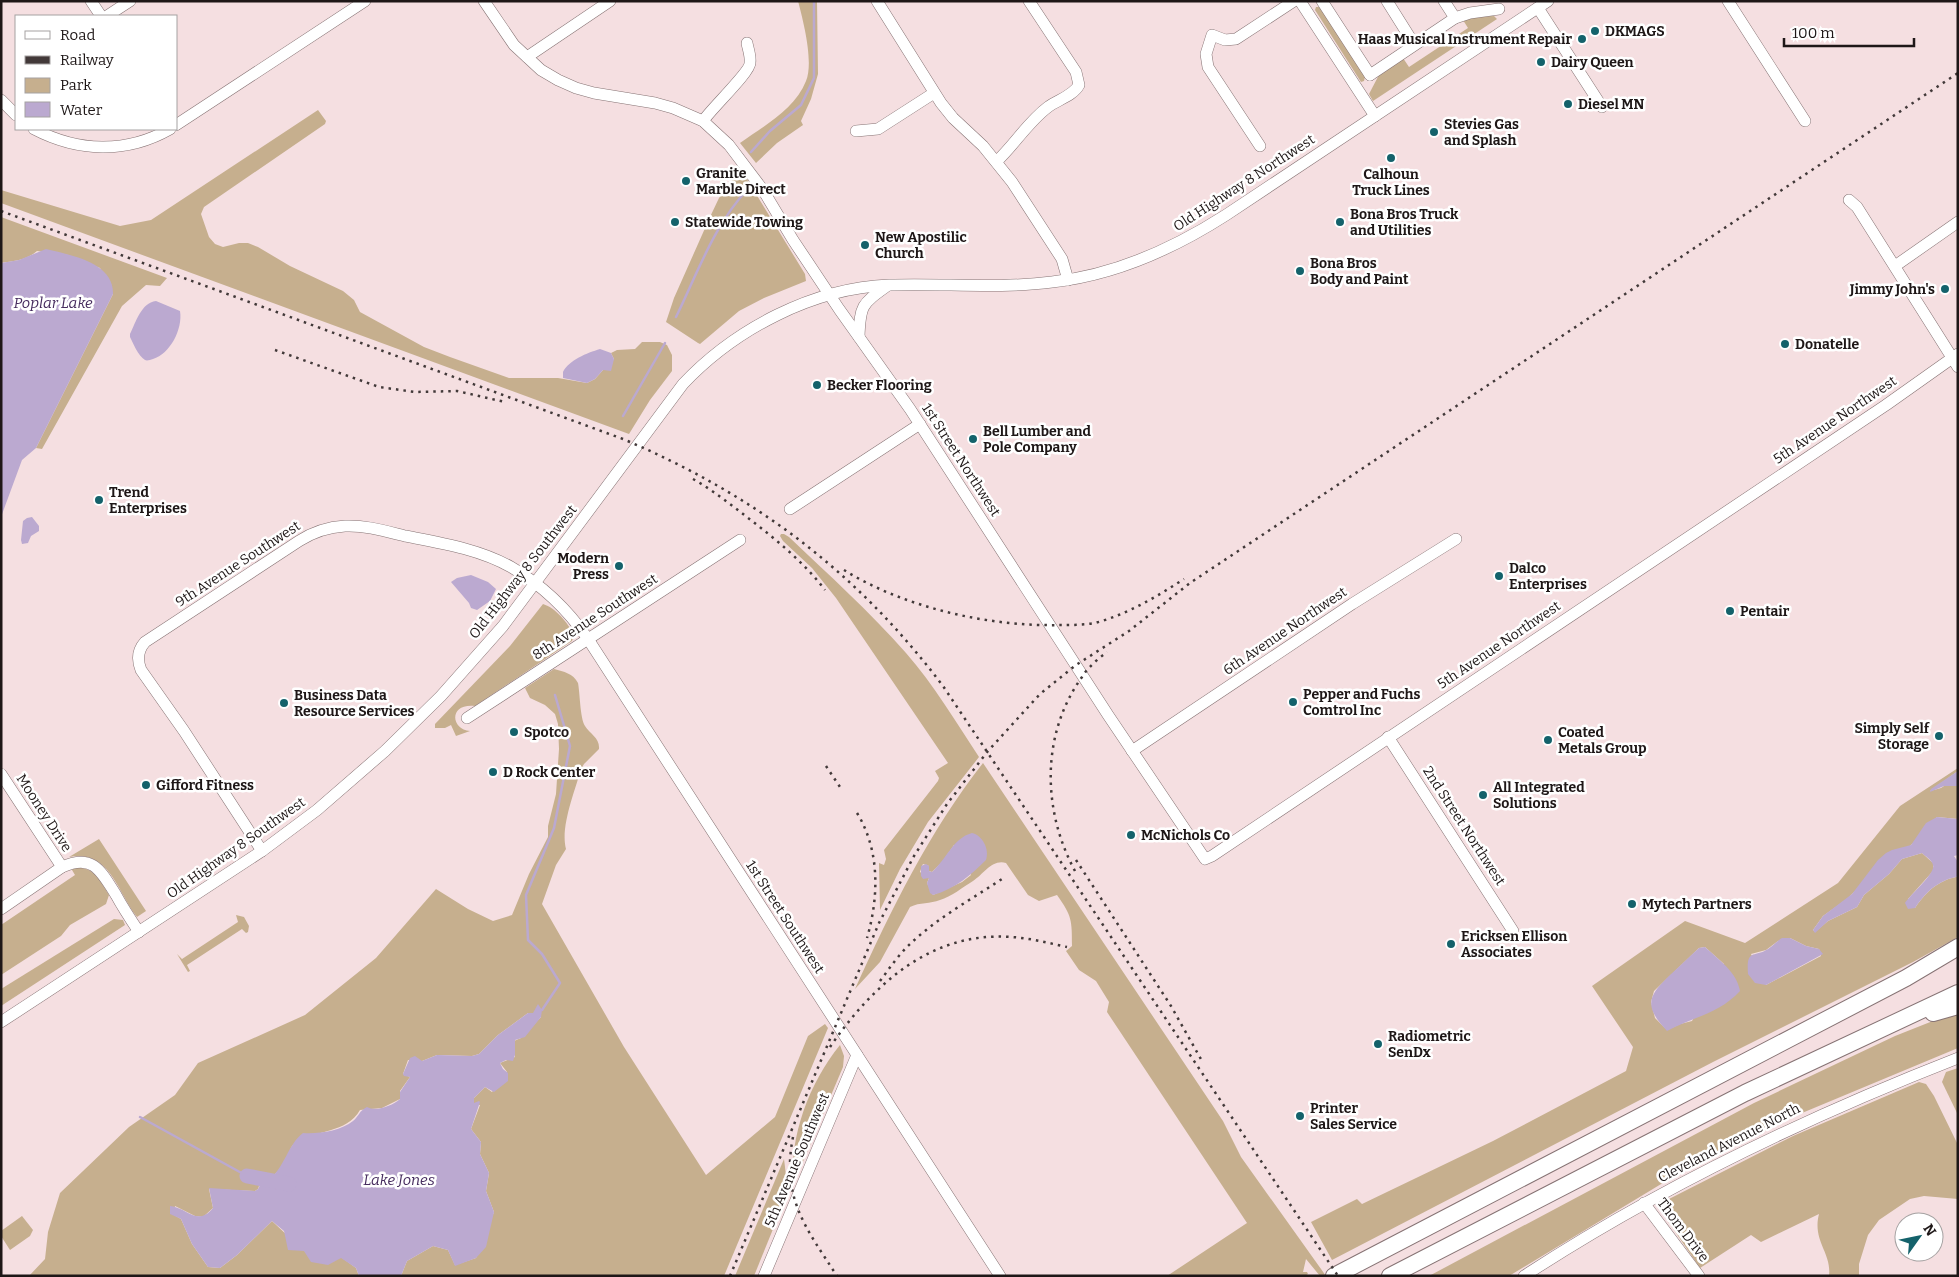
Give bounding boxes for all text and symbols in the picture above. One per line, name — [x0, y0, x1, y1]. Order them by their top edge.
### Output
legend — [15, 15, 178, 130]
scale bar — [1784, 15, 1914, 47]
place label: DKMAGS — [1605, 23, 1665, 40]
text: 100 m — [1792, 24, 1835, 42]
marker: DKMAGS — [1589, 25, 1601, 37]
text: Road — [60, 26, 95, 44]
place label: Haas Musical Instrument Repair — [1358, 31, 1572, 48]
marker: Haas Musical Instrument Repair — [1576, 33, 1588, 45]
text: Railway — [60, 51, 114, 69]
place label: Dairy Queen — [1551, 54, 1634, 71]
marker: Dairy Queen — [1535, 56, 1547, 68]
text: Park — [60, 76, 92, 94]
place label: Diesel MN — [1578, 96, 1645, 113]
marker: Diesel MN — [1562, 98, 1574, 110]
text: Water — [60, 101, 103, 119]
place label: Stevies Gas and Splash — [1444, 116, 1519, 149]
marker: Stevies Gas and Splash — [1428, 126, 1440, 138]
street label: Old Highway 8 Northwest — [1170, 131, 1318, 235]
marker: Calhoun Truck Lines — [1385, 152, 1397, 164]
place label: Granite Marble Direct — [696, 165, 786, 198]
place label: Calhoun Truck Lines — [1352, 166, 1430, 199]
marker: Granite Marble Direct — [680, 175, 692, 187]
place label: Bona Bros Truck and Utilities — [1350, 206, 1459, 239]
place label: Statewide Towing — [685, 214, 803, 231]
marker: Statewide Towing — [669, 216, 681, 228]
marker: Bona Bros Truck and Utilities — [1334, 216, 1346, 228]
place label: New Apostilic Church — [875, 229, 967, 262]
marker: New Apostilic Church — [859, 239, 871, 251]
place label: Bona Bros Body and Paint — [1310, 255, 1409, 288]
marker: Bona Bros Body and Paint — [1294, 265, 1306, 277]
place label: Jimmy John's — [1849, 281, 1935, 298]
marker: Jimmy John's — [1939, 283, 1951, 295]
water label: Poplar Lake — [13, 294, 93, 312]
place label: Donatelle — [1795, 336, 1860, 353]
marker: Donatelle — [1779, 338, 1791, 350]
street label: 5th Avenue Northwest — [1770, 373, 1900, 467]
place label: Becker Flooring — [827, 377, 932, 394]
marker: Becker Flooring — [811, 379, 823, 391]
street label: 1st Street Northwest — [918, 400, 1004, 520]
place label: Bell Lumber and Pole Company — [983, 423, 1092, 456]
marker: Bell Lumber and Pole Company — [967, 433, 979, 445]
place label: Trend Enterprises — [109, 484, 187, 517]
marker: Trend Enterprises — [93, 494, 105, 506]
street label: Old Highway 8 Southwest — [466, 502, 580, 642]
street label: 9th Avenue Southwest — [172, 517, 304, 611]
place label: Modern Press — [557, 550, 609, 583]
marker: Modern Press — [613, 560, 625, 572]
place label: Dalco Enterprises — [1509, 560, 1587, 593]
street label: 8th Avenue Southwest — [529, 570, 661, 664]
marker: Dalco Enterprises — [1493, 570, 1505, 582]
street label: 6th Avenue Northwest — [1220, 583, 1350, 679]
street label: 5th Avenue Northwest — [1434, 598, 1564, 692]
place label: Pentair — [1740, 603, 1790, 620]
marker: Pentair — [1724, 605, 1736, 617]
place label: Pepper and Fuchs Comtrol Inc — [1303, 686, 1420, 719]
place label: Business Data Resource Services — [294, 687, 415, 720]
marker: Pepper and Fuchs Comtrol Inc — [1287, 696, 1299, 708]
marker: Business Data Resource Services — [278, 697, 290, 709]
place label: Simply Self Storage — [1855, 720, 1930, 753]
place label: Spotco — [524, 724, 569, 741]
place label: Coated Metals Group — [1558, 724, 1647, 757]
marker: Spotco — [508, 726, 520, 738]
marker: Simply Self Storage — [1933, 730, 1945, 742]
marker: Coated Metals Group — [1542, 734, 1554, 746]
street label: 2nd Street Northwest — [1419, 763, 1509, 889]
place label: D Rock Center — [503, 764, 596, 781]
marker: D Rock Center — [487, 766, 499, 778]
street label: Mooney Drive — [13, 771, 75, 855]
place label: Gifford Fitness — [156, 777, 254, 794]
marker: Gifford Fitness — [140, 779, 152, 791]
place label: All Integrated Solutions — [1493, 779, 1585, 812]
marker: All Integrated Solutions — [1477, 789, 1489, 801]
street label: Old Highway 8 Southwest — [164, 794, 308, 902]
place label: McNichols Co — [1141, 827, 1230, 844]
marker: McNichols Co — [1125, 829, 1137, 841]
street label: 1st Street Southwest — [742, 857, 828, 977]
place label: Mytech Partners — [1642, 896, 1752, 913]
marker: Mytech Partners — [1626, 898, 1638, 910]
place label: Ericksen Ellison Associates — [1461, 928, 1567, 961]
marker: Ericksen Ellison Associates — [1445, 938, 1457, 950]
place label: Radiometric SenDx — [1388, 1028, 1471, 1061]
marker: Radiometric SenDx — [1372, 1038, 1384, 1050]
street label: 5th Avenue Southwest — [761, 1090, 833, 1230]
place label: Printer Sales Service — [1310, 1100, 1397, 1133]
street label: Cleveland Avenue North — [1655, 1100, 1803, 1186]
marker: Printer Sales Service — [1294, 1110, 1306, 1122]
water label: Lake Jones — [363, 1171, 435, 1189]
street label: Thom Drive — [1654, 1195, 1712, 1265]
north arrow — [1894, 1212, 1944, 1262]
text: N — [1919, 1221, 1940, 1240]

